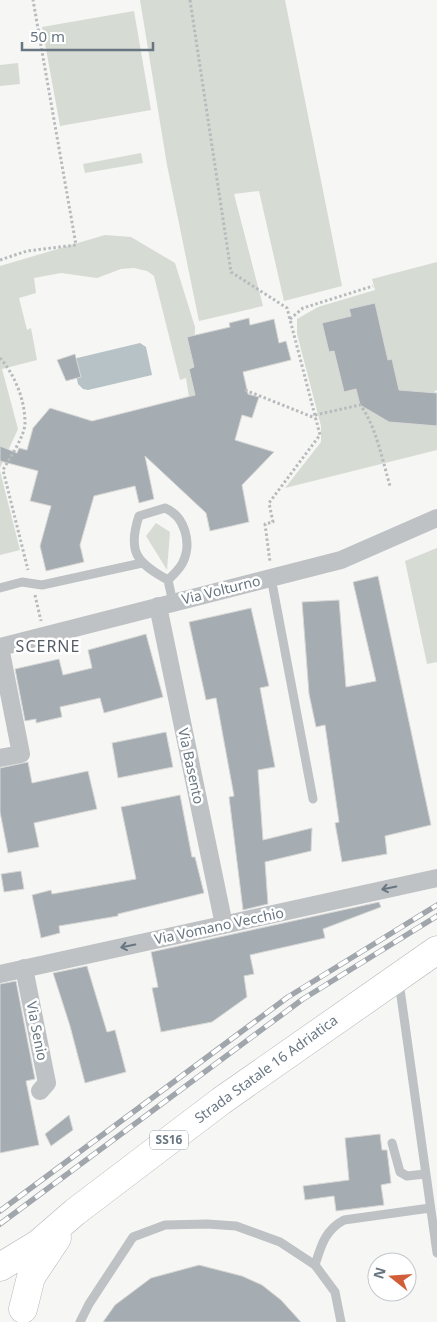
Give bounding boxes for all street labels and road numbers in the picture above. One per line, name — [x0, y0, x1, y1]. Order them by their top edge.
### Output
street label: Via Volturno — [180, 571, 262, 608]
street label: Via Basento — [174, 726, 209, 806]
street label: Via Vomano Vecchio — [152, 902, 285, 949]
street label: Via Senio — [22, 1000, 53, 1062]
street label: Strada Statale 16 Adriatica — [190, 1010, 341, 1127]
road number: SS16 — [150, 1130, 188, 1150]

